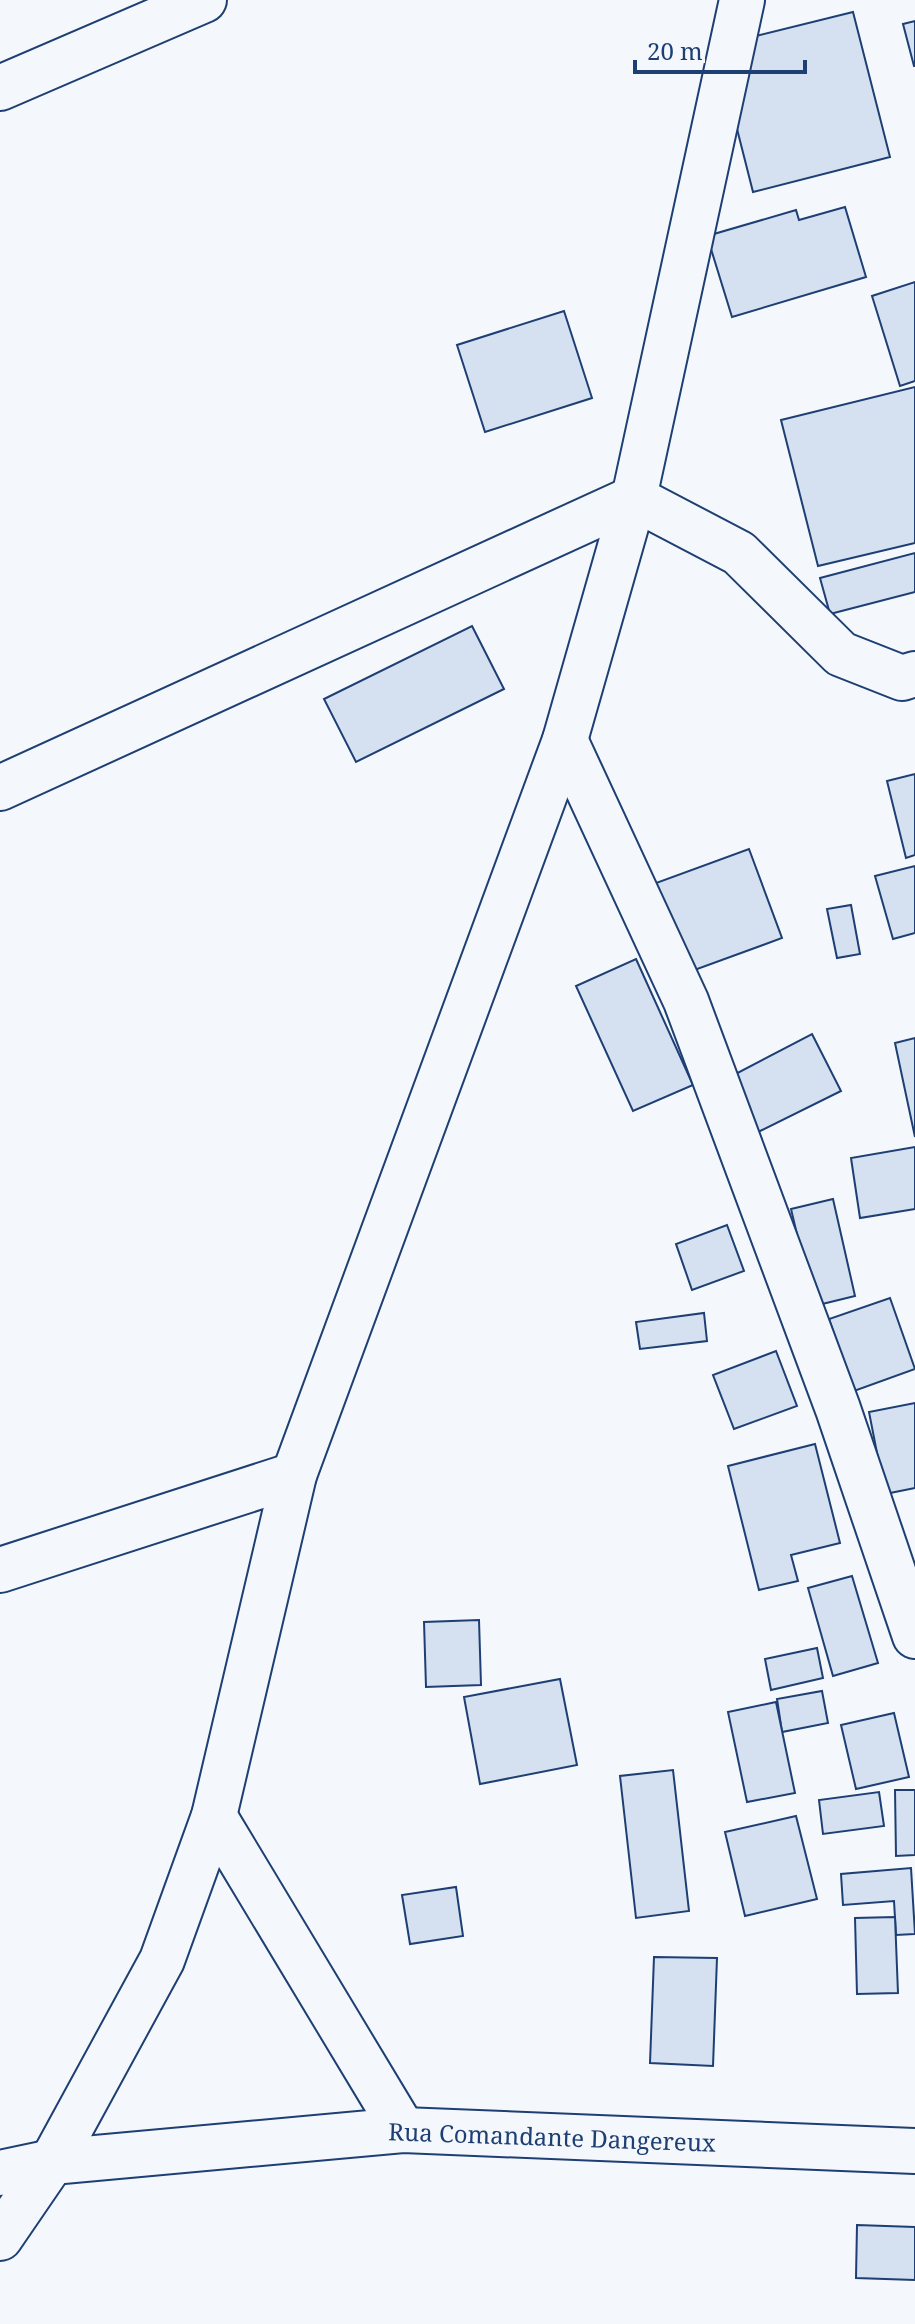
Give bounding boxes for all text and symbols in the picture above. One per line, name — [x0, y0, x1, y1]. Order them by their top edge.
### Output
scale bar — [635, 24, 805, 74]
text: 20 m — [647, 34, 703, 67]
street label: Rua Comandante Dangereux — [388, 2114, 716, 2159]

